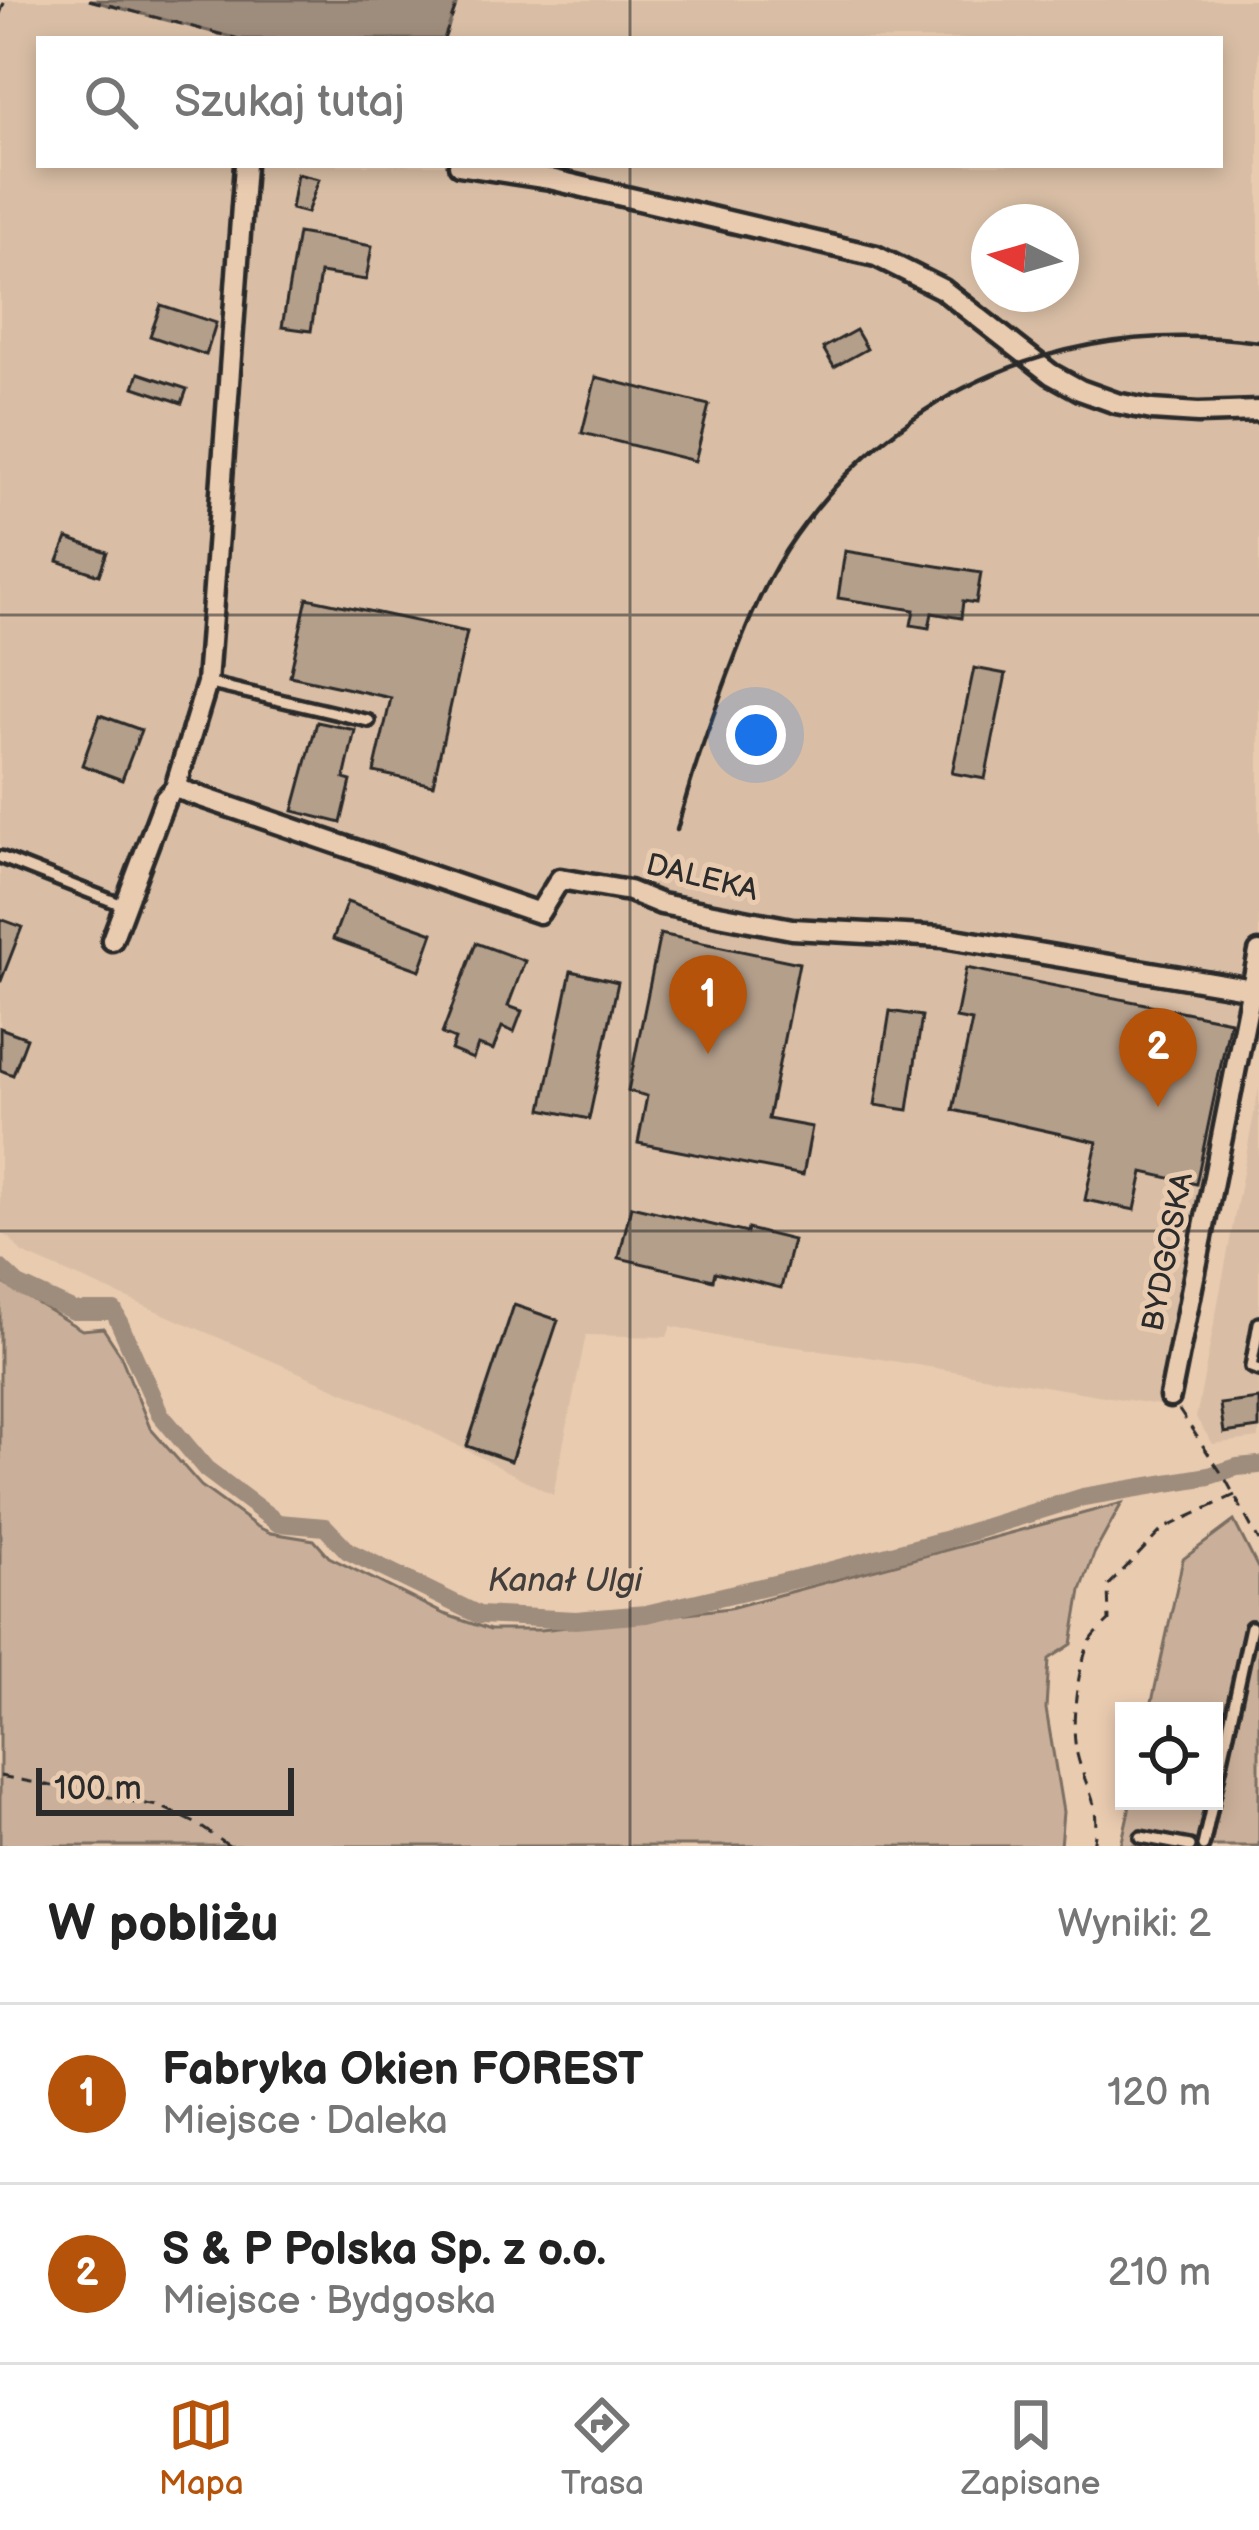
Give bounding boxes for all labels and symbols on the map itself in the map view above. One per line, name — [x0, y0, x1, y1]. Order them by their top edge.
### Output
north arrow — [971, 204, 1079, 312]
your location — [726, 705, 786, 765]
street label: DALEKA — [642, 847, 762, 909]
pin: 1 — [669, 955, 747, 1054]
pin: 2 — [1119, 1008, 1197, 1107]
street label: BYDGOSKA — [1135, 1169, 1201, 1334]
water label: Kanał Ulgi — [488, 1561, 644, 1601]
scale bar — [36, 1762, 294, 1815]

